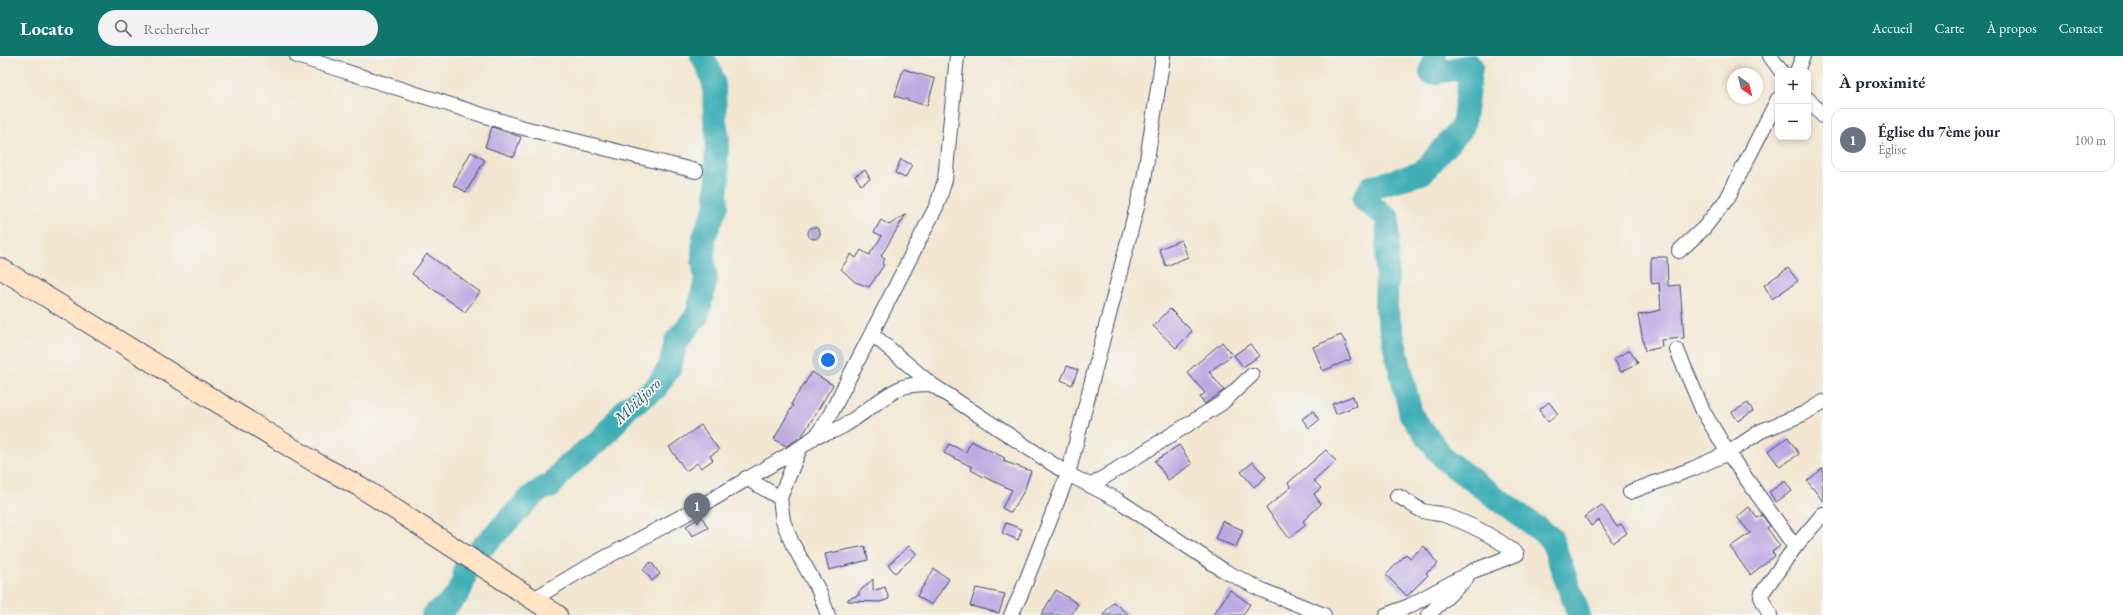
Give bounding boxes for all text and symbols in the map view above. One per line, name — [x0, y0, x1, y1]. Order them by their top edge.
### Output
search box — [98, 10, 378, 46]
text: Locato — [20, 16, 74, 41]
icon: search — [112, 17, 134, 39]
text: Rechercher — [144, 19, 209, 38]
text: Accueil — [1872, 19, 1913, 37]
text: Carte — [1935, 19, 1965, 37]
text: À propos — [1987, 19, 2037, 37]
text: Contact — [2059, 19, 2103, 37]
north arrow — [1727, 68, 1763, 104]
map controls — [1775, 68, 1811, 140]
button: + — [1775, 68, 1811, 104]
text: À proximité — [1839, 71, 1925, 93]
button: − — [1775, 104, 1811, 140]
text: Église du 7ème jour — [1878, 122, 2000, 141]
text: 1 — [1850, 132, 1856, 149]
text: 100 m — [2075, 132, 2106, 149]
text: Église — [1878, 141, 1907, 158]
your location — [818, 350, 838, 370]
water label: Mbidjoro — [608, 373, 665, 429]
pin: 1 — [684, 493, 710, 526]

